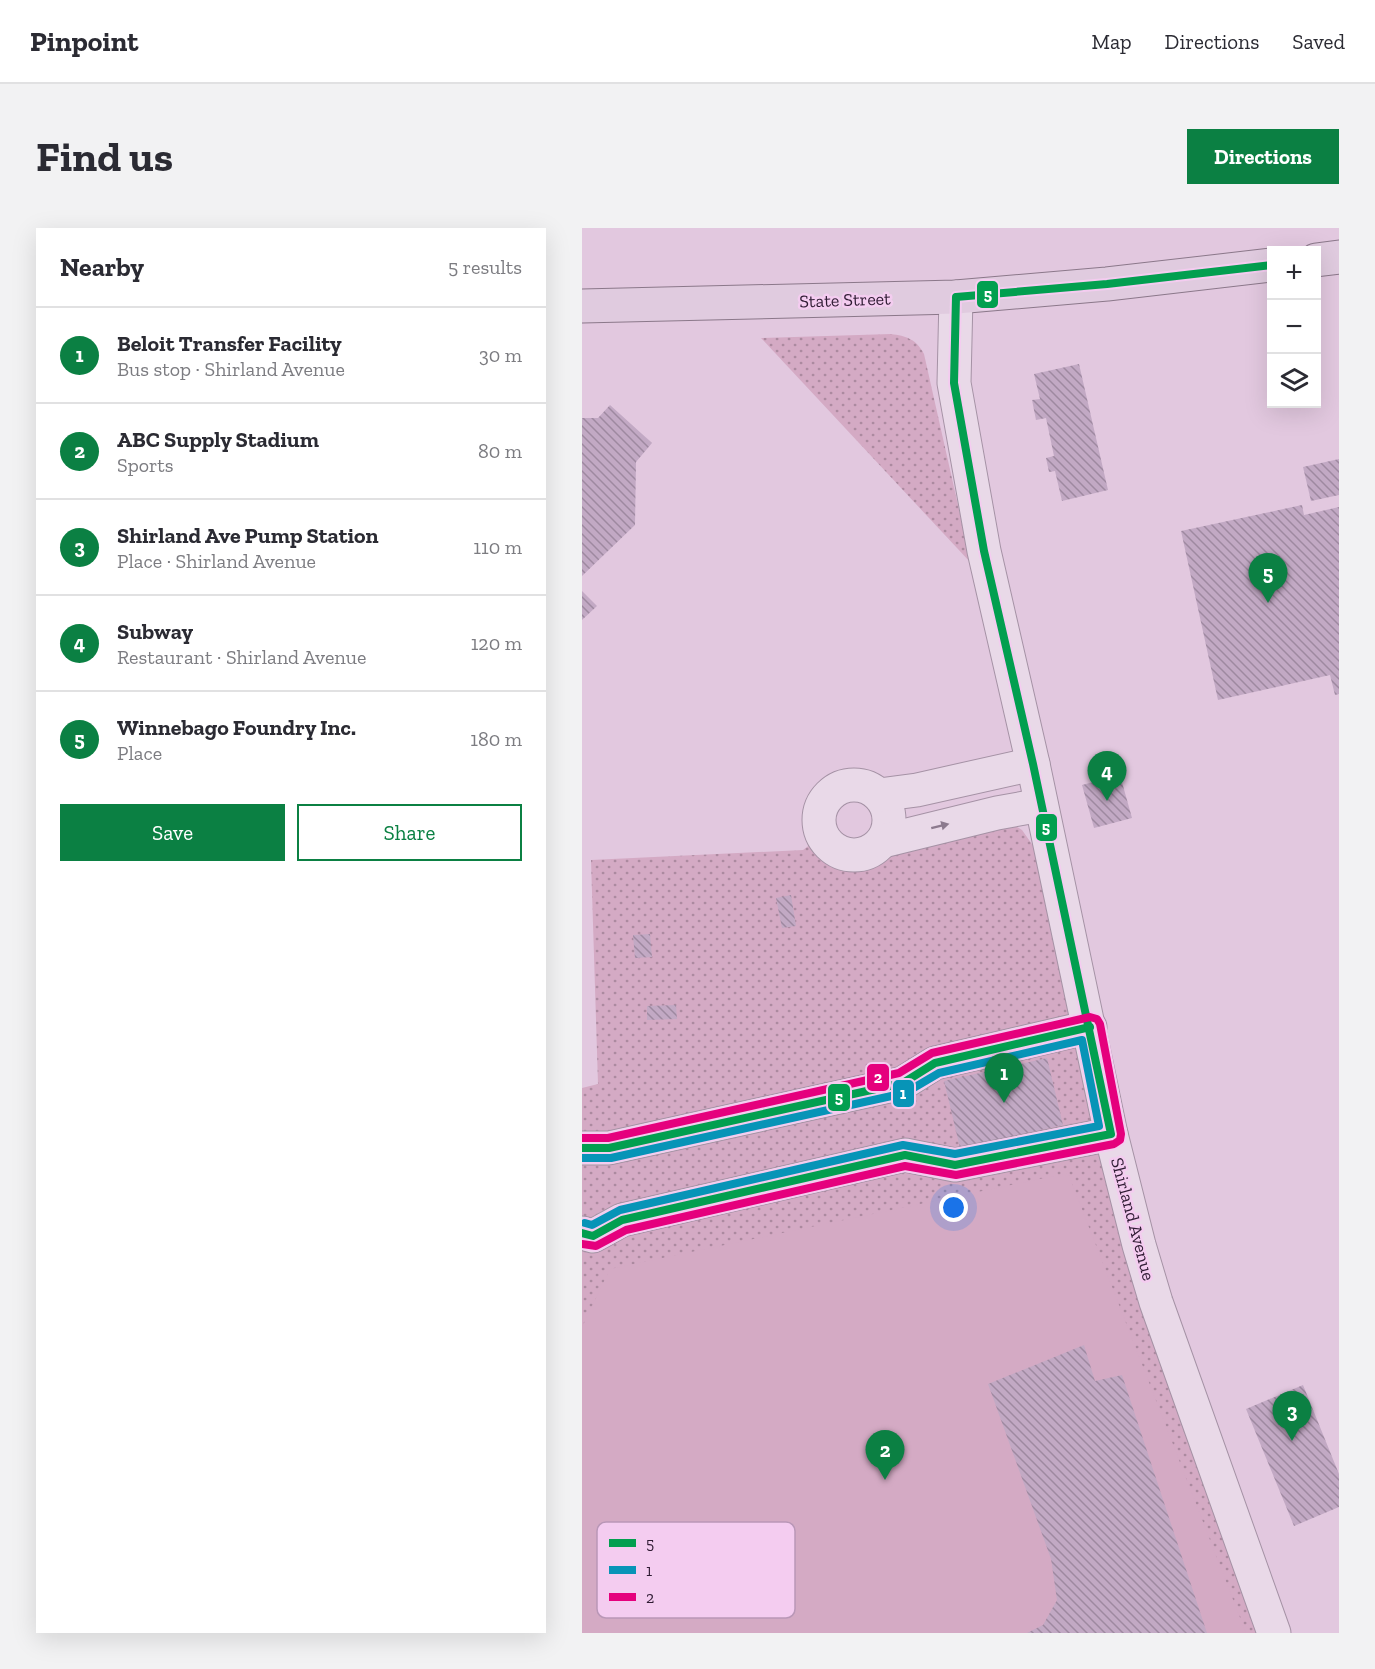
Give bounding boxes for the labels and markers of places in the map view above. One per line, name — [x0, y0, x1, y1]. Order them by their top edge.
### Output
pin: 5 — [1248, 554, 1288, 603]
pin: 4 — [1088, 752, 1126, 801]
pin: 1 — [984, 1054, 1024, 1103]
pin: 3 — [1272, 1392, 1312, 1441]
pin: 2 — [866, 1430, 904, 1480]

